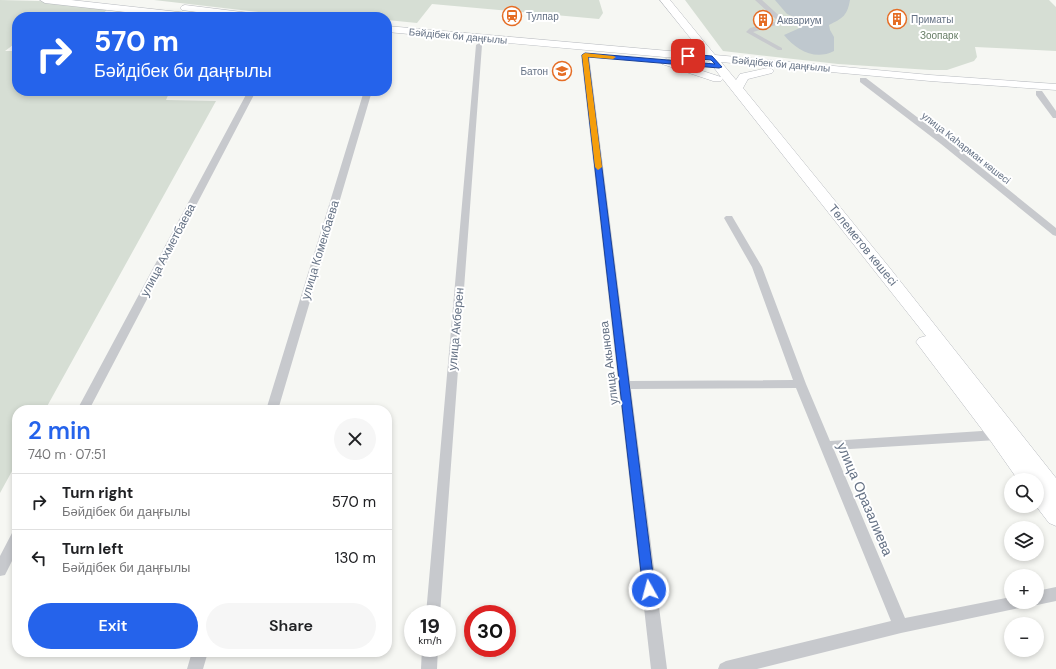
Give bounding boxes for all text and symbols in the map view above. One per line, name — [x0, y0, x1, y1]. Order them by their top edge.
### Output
station icon: Тулпар — [501, 5, 523, 27]
building icon: Приматы — [886, 8, 908, 30]
building icon: Аквариум — [752, 9, 774, 31]
place label: Тулпар — [526, 10, 559, 23]
place label: Приматы — [911, 13, 953, 26]
place label: Аквариум — [777, 14, 822, 27]
text: 570 m — [94, 23, 179, 60]
street label: Бәйдібек би даңғылы — [408, 25, 508, 47]
icon: right — [28, 28, 80, 80]
park label: Зоопарк — [920, 29, 959, 42]
pin — [671, 39, 705, 73]
icon: arrive — [677, 45, 699, 67]
street label: Бәйдібек би даңғылы — [731, 53, 831, 75]
text: Бәйдібек би даңғылы — [94, 59, 272, 83]
school or university icon: Батон — [551, 60, 573, 82]
place label: Батон — [521, 65, 548, 78]
street label: улица Каһарман көшесі — [919, 109, 1013, 187]
street label: улица Комекбаева — [297, 198, 343, 302]
street label: улица Ахметбаева — [137, 200, 199, 299]
street label: Төлеметов көшесі — [825, 201, 901, 289]
street label: улица Акберен — [444, 287, 468, 371]
street label: улица Акынова — [596, 320, 622, 406]
text: 2 min — [28, 415, 91, 446]
button: close — [334, 418, 376, 460]
street label: улица Оразалиева — [833, 440, 897, 559]
text: 740 m · 07:51 — [28, 446, 106, 463]
map controls — [1004, 473, 1044, 657]
button: search — [1004, 473, 1044, 513]
text: Turn right — [62, 483, 133, 503]
icon: right — [28, 491, 50, 513]
text: 570 m — [332, 492, 376, 512]
text: Бәйдібек би даңғылы — [62, 503, 190, 520]
button: layers — [1004, 521, 1044, 561]
text: Turn left — [62, 539, 123, 559]
icon: left — [28, 547, 50, 569]
text: 130 m — [335, 548, 376, 568]
text: Бәйдібек би даңғылы — [62, 559, 190, 576]
position arrow — [628, 569, 670, 611]
button: + — [1004, 569, 1044, 609]
button: Exit — [28, 603, 198, 649]
button: Share — [206, 603, 376, 649]
speed limit sign: 30 — [464, 605, 516, 657]
text: 19 — [420, 613, 440, 639]
button: − — [1004, 617, 1044, 657]
text: km/h — [418, 634, 442, 647]

